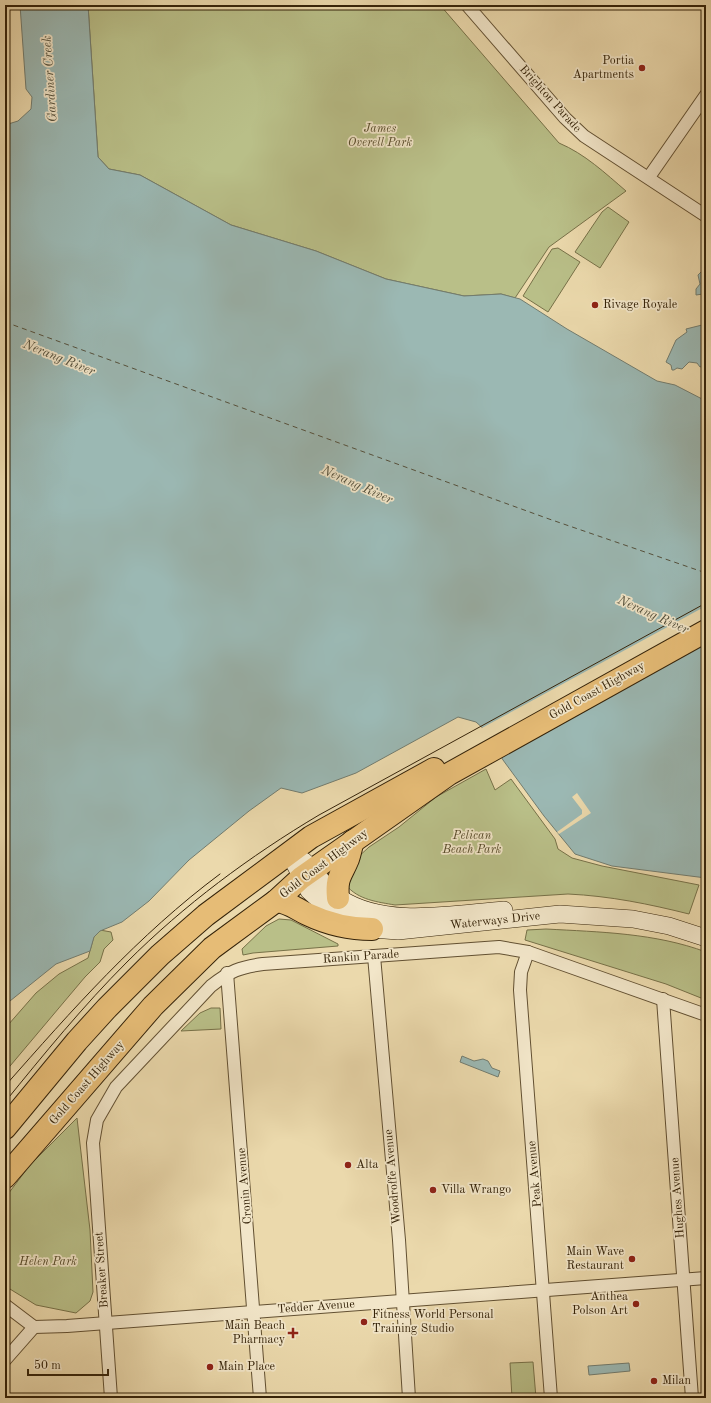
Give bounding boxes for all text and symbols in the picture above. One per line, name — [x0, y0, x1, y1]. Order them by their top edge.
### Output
water label: Gardiner Creek — [40, 35, 60, 123]
place label: Portia Apartments — [573, 55, 634, 81]
street label: Brighton Parade — [517, 63, 583, 135]
marker: Portia Apartments — [637, 63, 647, 73]
park label: James Overell Park — [348, 123, 412, 149]
place label: Rivage Royale — [603, 299, 678, 311]
marker: Rivage Royale — [590, 300, 600, 310]
water label: Nerang River — [20, 337, 97, 378]
water label: Nerang River — [319, 463, 395, 507]
water label: Nerang River — [615, 593, 691, 637]
street label: Gold Coast Highway — [547, 660, 647, 722]
street label: Gold Coast Highway — [278, 827, 371, 901]
park label: Pelican Beach Park — [441, 830, 502, 856]
street label: Waterways Drive — [449, 910, 541, 932]
street label: Rankin Parade — [322, 948, 400, 966]
street label: Gold Coast Highway — [47, 1038, 127, 1127]
street label: Woodroffe Avenue — [383, 1128, 403, 1225]
street label: Peak Avenue — [526, 1140, 544, 1208]
street label: Cronin Avenue — [236, 1147, 254, 1225]
street label: Hughes Avenue — [669, 1157, 687, 1239]
place label: Alta — [356, 1159, 379, 1171]
marker: Alta — [343, 1160, 353, 1170]
place label: Villa Wrango — [441, 1184, 511, 1196]
marker: Villa Wrango — [428, 1185, 438, 1195]
street label: Breaker Street — [93, 1231, 111, 1309]
place label: Main Wave Restaurant — [566, 1246, 624, 1272]
marker: Main Wave Restaurant — [627, 1254, 637, 1264]
park label: Helen Park — [18, 1256, 77, 1268]
place label: Anthea Polson Art — [572, 1291, 628, 1317]
street label: Tedder Avenue — [277, 1298, 356, 1316]
marker: Anthea Polson Art — [631, 1299, 641, 1309]
place label: Fitness World Personal Training Studio — [372, 1309, 494, 1335]
marker: Fitness World Personal Training Studio — [359, 1317, 369, 1327]
place label: Main Beach Pharmacy — [224, 1320, 286, 1346]
marker: Main Beach Pharmacy — [288, 1328, 298, 1338]
scale bar — [28, 1351, 108, 1377]
text: 50 m — [34, 1359, 61, 1372]
place label: Main Place — [218, 1361, 276, 1373]
marker: Main Place — [205, 1362, 215, 1372]
place label: Milan — [662, 1375, 691, 1387]
marker: Milan — [649, 1376, 659, 1386]

